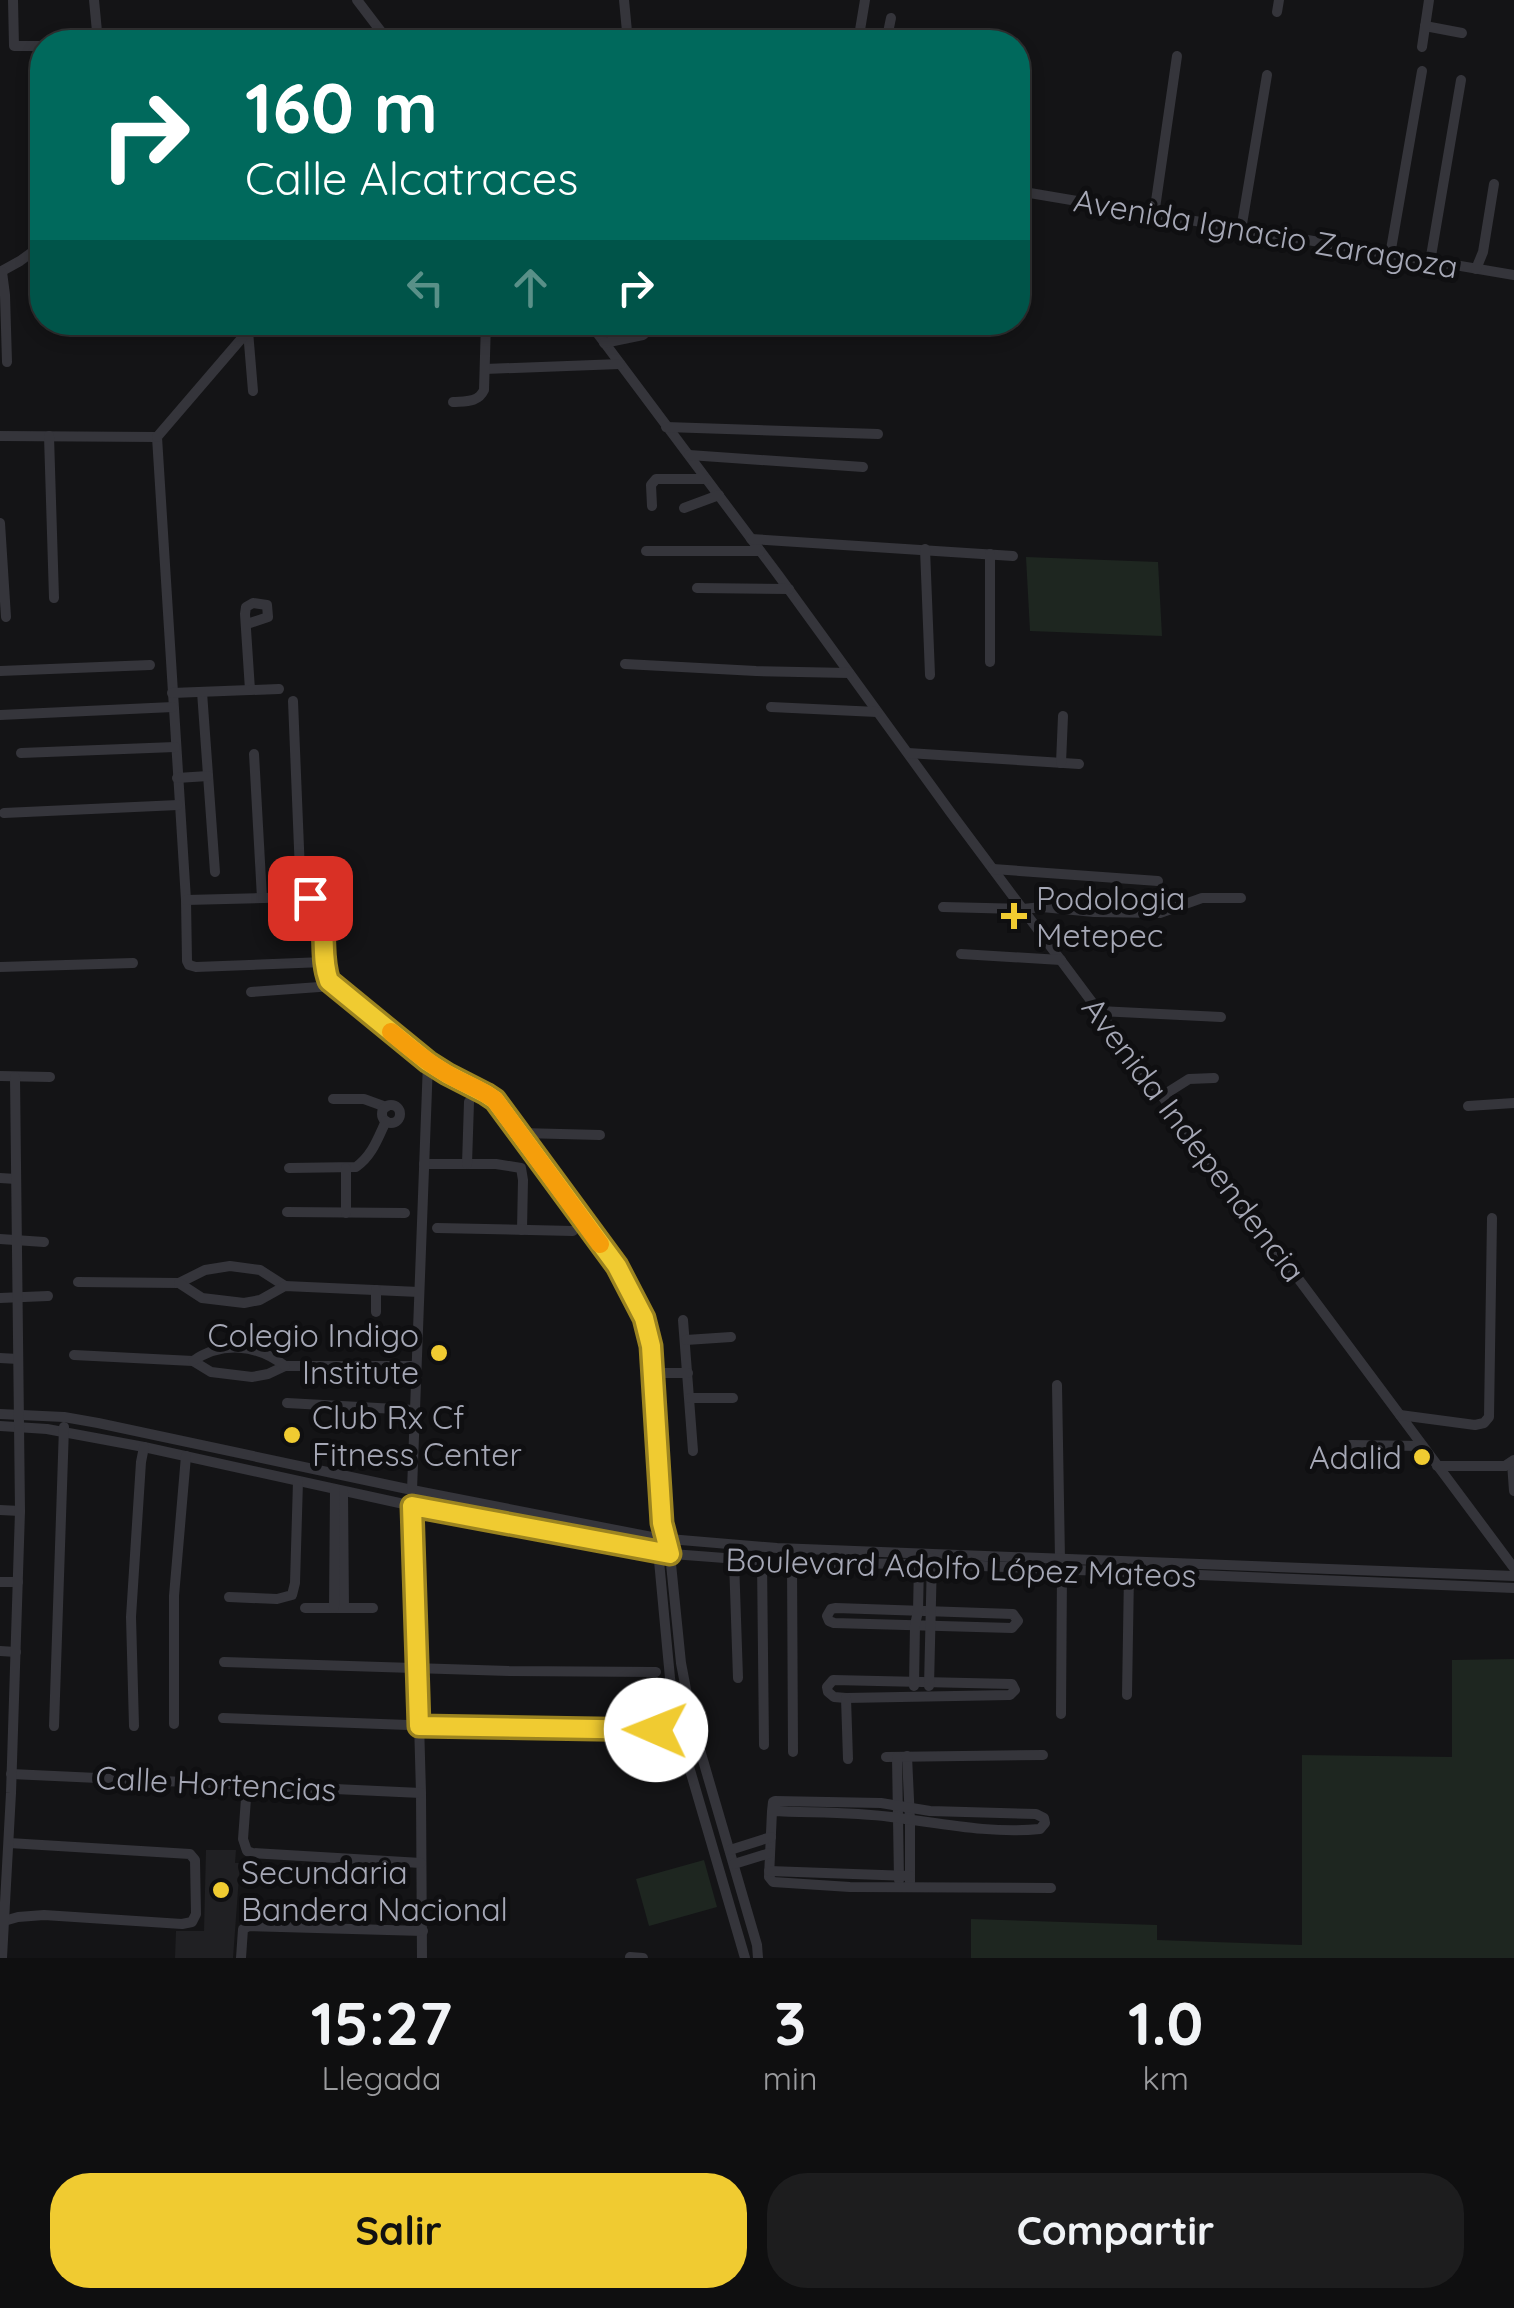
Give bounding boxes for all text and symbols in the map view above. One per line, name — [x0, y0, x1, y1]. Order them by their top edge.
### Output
text: 160 m — [245, 63, 438, 151]
icon: right — [80, 70, 210, 200]
text: Calle Alcatraces — [245, 150, 578, 206]
street label: Avenida Ignacio Zaragoza — [1071, 180, 1461, 286]
icon: left — [398, 260, 453, 315]
icon: ahead — [503, 260, 558, 315]
icon: right — [608, 260, 663, 315]
pin — [268, 856, 353, 941]
icon: arrive — [283, 871, 338, 926]
place label: Podologia Metepec — [1036, 878, 1185, 955]
marker: Podologia Metepec — [1001, 903, 1027, 929]
street label: Avenida Independencia — [1074, 989, 1314, 1289]
place label: Colegio Indigo Institute — [208, 1315, 419, 1392]
marker: Colegio Indigo Institute — [428, 1342, 450, 1364]
place label: Club Rx Cf Fitness Center — [312, 1397, 522, 1474]
marker: Club Rx Cf Fitness Center — [281, 1424, 303, 1446]
place label: Adalid — [1309, 1437, 1402, 1477]
marker: Adalid — [1411, 1446, 1433, 1468]
street label: Boulevard Adolfo López Mateos — [725, 1539, 1197, 1595]
position arrow — [604, 1678, 708, 1782]
street label: Calle Hortencias — [94, 1757, 338, 1809]
place label: Secundaria Bandera Nacional — [241, 1852, 508, 1929]
marker: Secundaria Bandera Nacional — [210, 1879, 232, 1901]
text: 15:27 — [311, 1985, 452, 2060]
text: 3 — [774, 1985, 806, 2060]
text: 1.0 — [1128, 1985, 1203, 2060]
text: Llegada — [321, 2058, 441, 2098]
text: min — [763, 2058, 817, 2098]
text: km — [1143, 2058, 1189, 2098]
button: Salir — [50, 2173, 747, 2288]
button: Compartir — [767, 2173, 1464, 2288]

